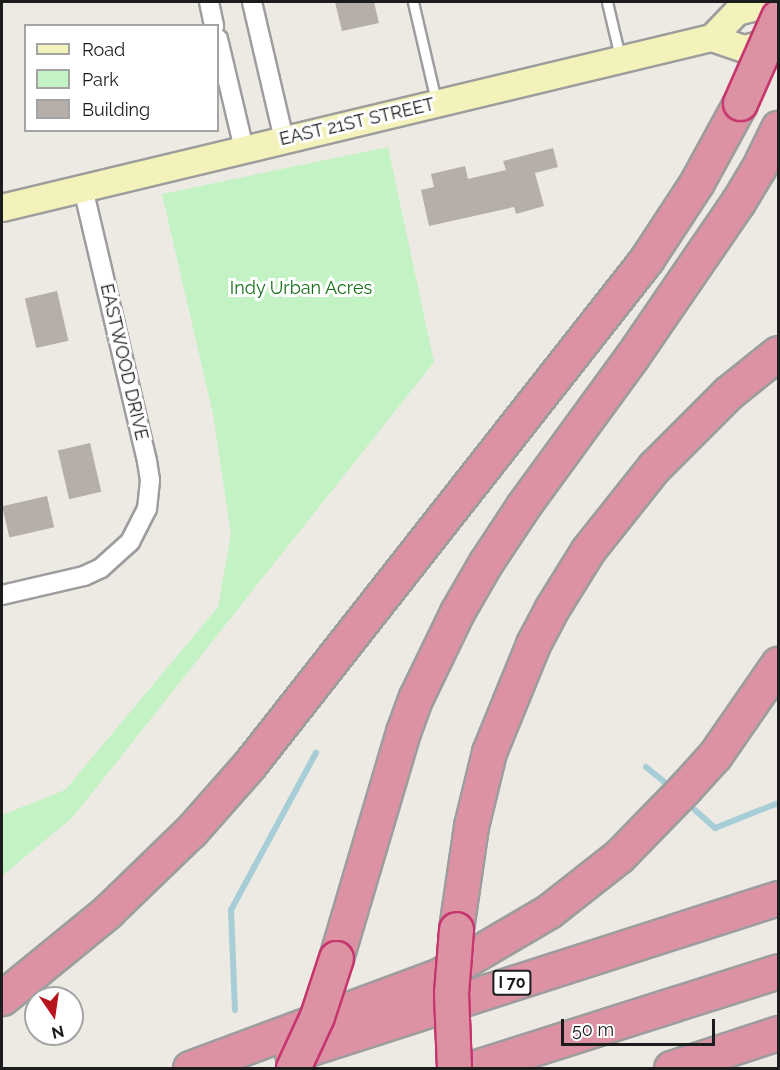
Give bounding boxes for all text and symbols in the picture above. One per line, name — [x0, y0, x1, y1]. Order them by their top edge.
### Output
legend — [24, 24, 219, 132]
text: Road — [82, 39, 125, 60]
text: Park — [82, 69, 119, 90]
street label: EAST 21ST STREET — [277, 94, 437, 150]
text: Building — [82, 99, 150, 120]
park label: Indy Urban Acres — [229, 277, 373, 299]
street label: EASTWOOD DRIVE — [95, 282, 153, 442]
road number: I 70 — [491, 970, 533, 996]
north arrow — [24, 986, 84, 1046]
scale bar — [564, 1007, 718, 1045]
text: 50 m — [572, 1019, 614, 1040]
text: N — [50, 1021, 66, 1043]

